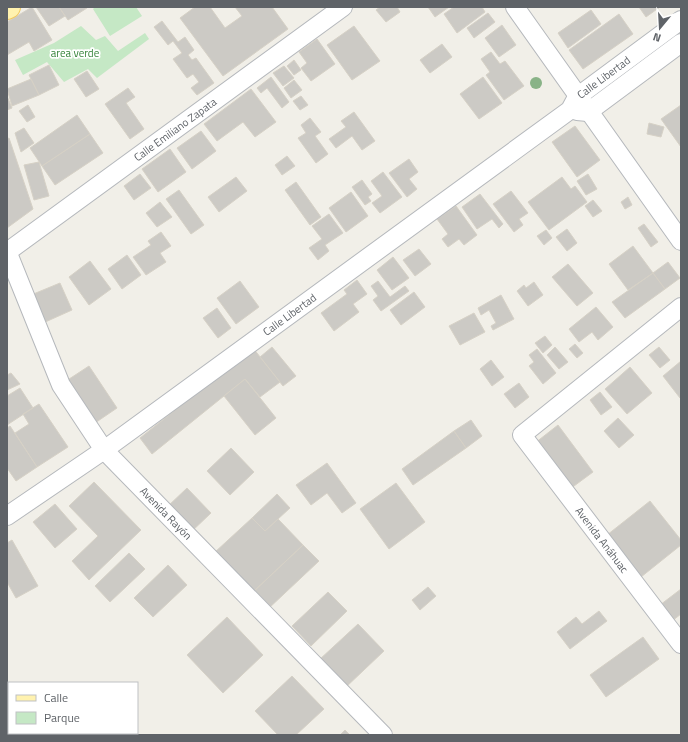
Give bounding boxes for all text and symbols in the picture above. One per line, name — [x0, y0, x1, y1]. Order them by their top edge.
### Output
north arrow — [640, 8, 680, 48]
text: N — [651, 29, 663, 46]
park label: area verde — [51, 45, 100, 61]
street label: Calle Libertad — [574, 52, 634, 102]
street label: Calle Emiliano Zapata — [130, 94, 220, 165]
street label: Calle Libertad — [260, 290, 320, 340]
street label: Avenida Rayón — [136, 483, 196, 543]
street label: Avenida Anáhuac — [571, 504, 632, 577]
legend — [8, 682, 138, 734]
text: Calle — [44, 688, 68, 707]
text: Parque — [44, 708, 80, 727]

